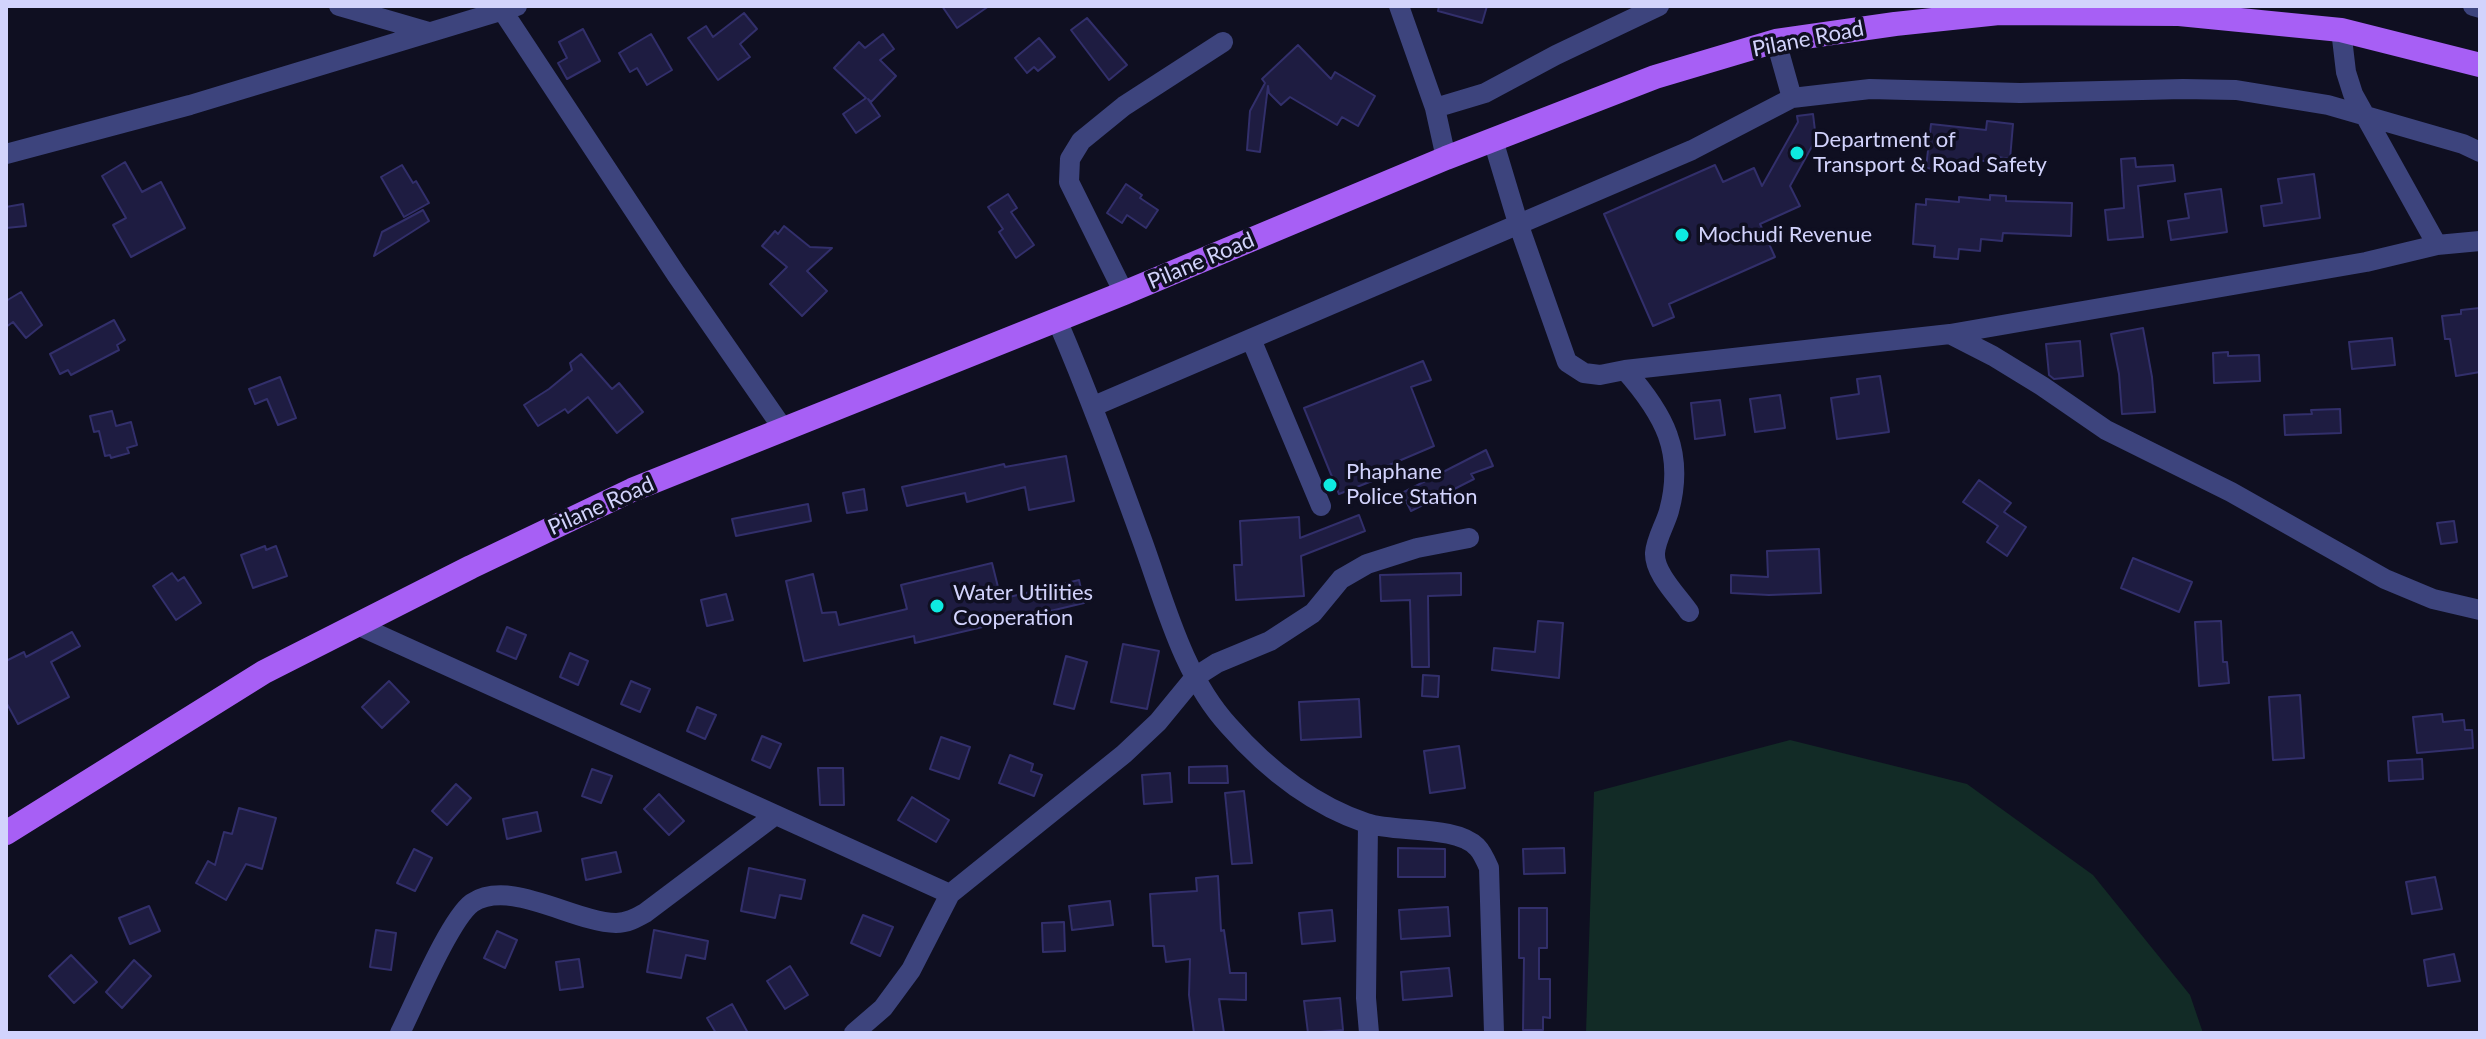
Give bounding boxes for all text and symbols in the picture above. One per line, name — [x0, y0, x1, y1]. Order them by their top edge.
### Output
street label: Pilane Road — [1750, 15, 1866, 63]
place label: Department of Transport & Road Safety — [1813, 127, 2047, 178]
marker: Department of Transport & Road Safety — [1788, 144, 1806, 162]
place label: Mochudi Revenue — [1698, 222, 1872, 248]
marker: Mochudi Revenue — [1673, 226, 1691, 244]
street label: Pilane Road — [1144, 227, 1258, 295]
place label: Phaphane Police Station — [1346, 459, 1478, 510]
street label: Pilane Road — [544, 471, 658, 541]
marker: Phaphane Police Station — [1321, 476, 1339, 494]
place label: Water Utilities Cooperation — [953, 580, 1093, 632]
marker: Water Utilities Cooperation — [928, 597, 946, 615]

